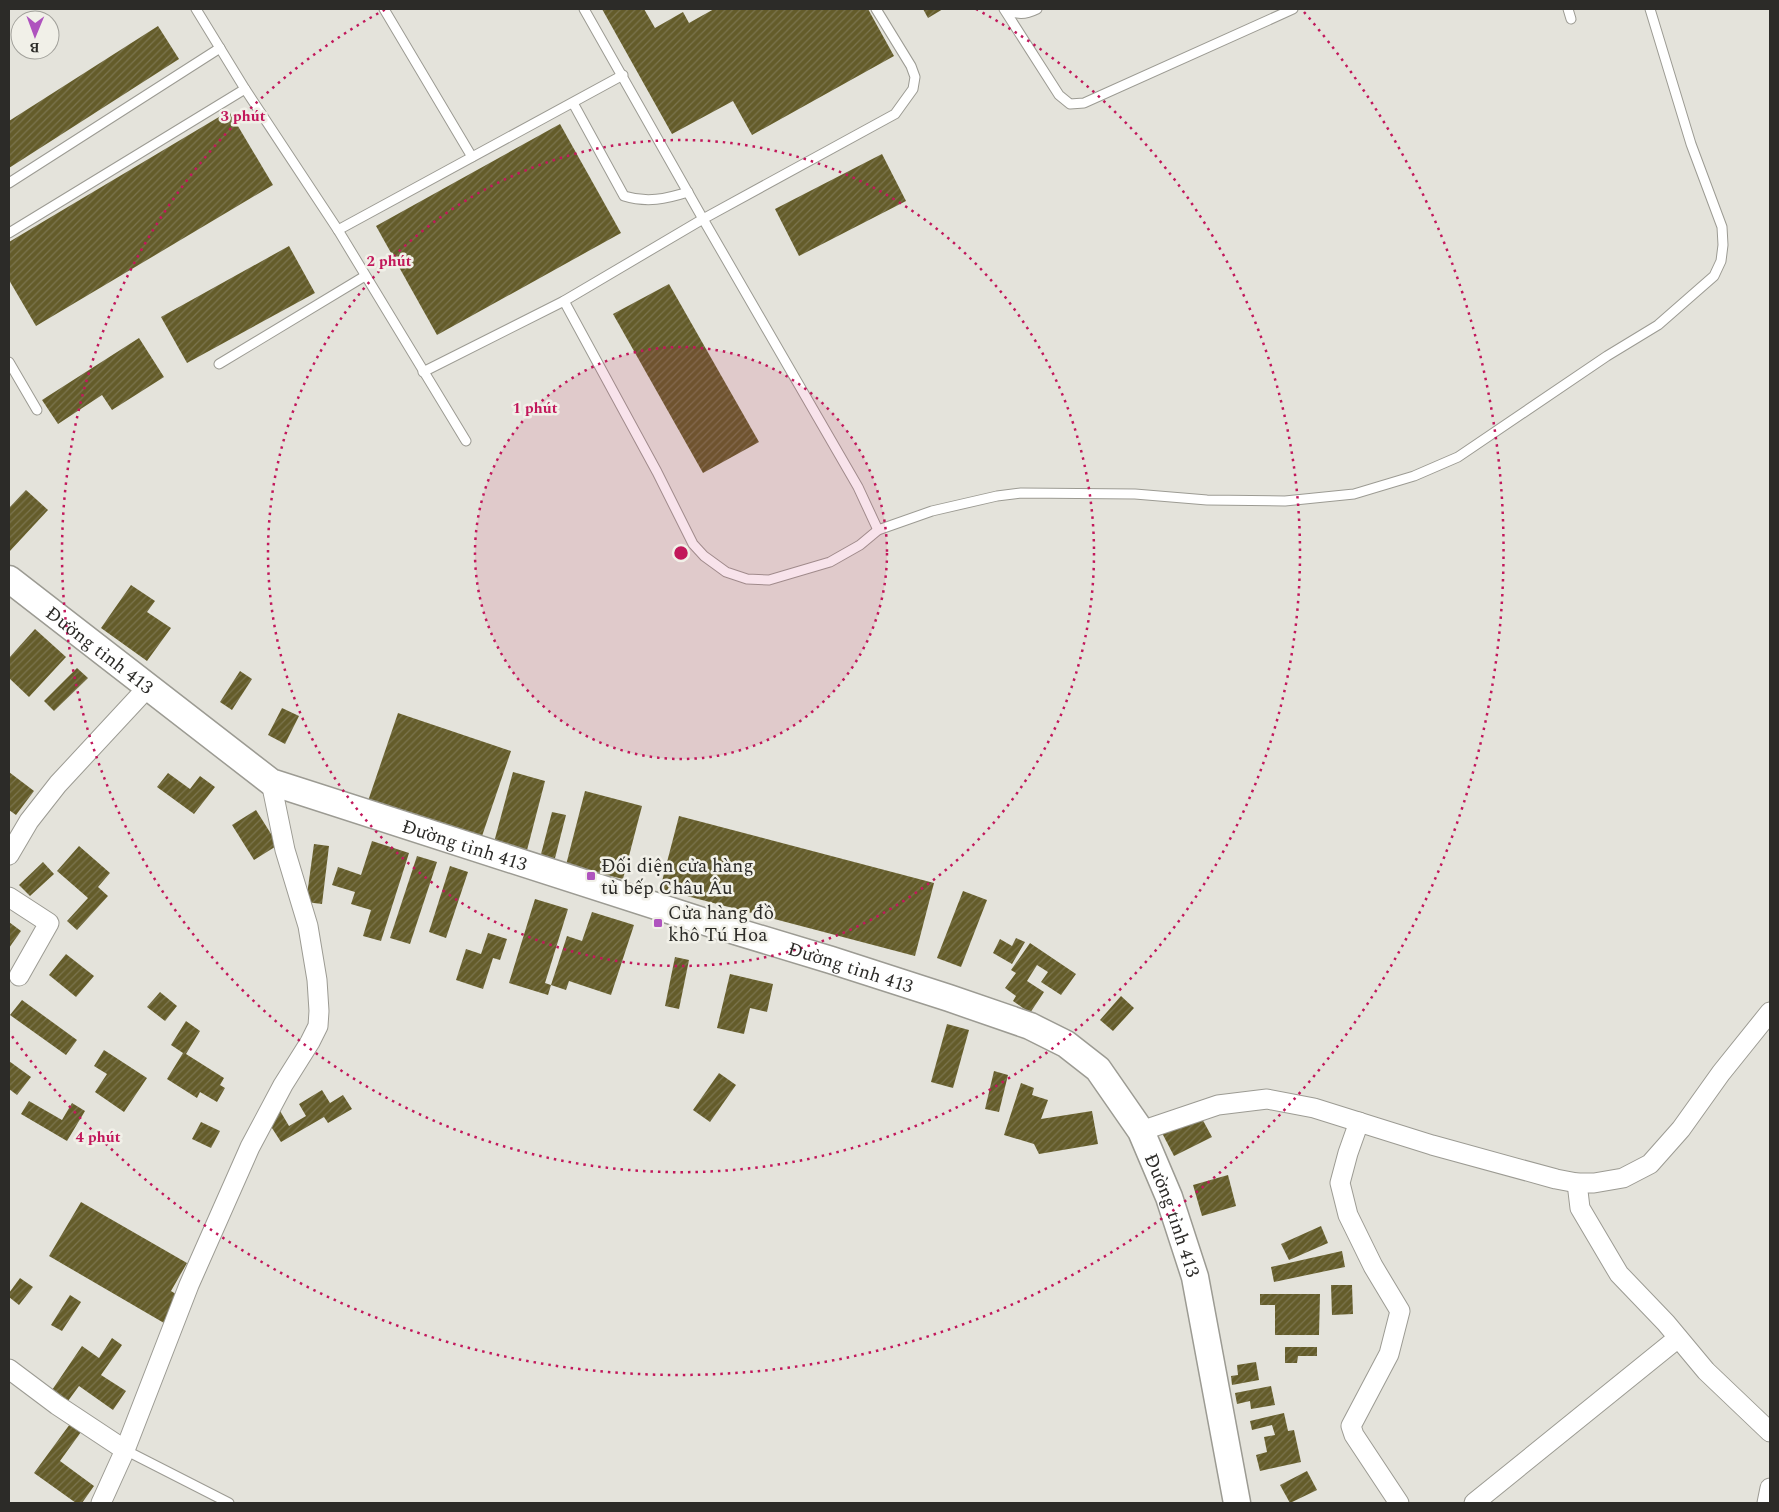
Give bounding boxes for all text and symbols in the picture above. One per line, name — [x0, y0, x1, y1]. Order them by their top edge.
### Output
north arrow — [10, 10, 60, 60]
text: B — [30, 37, 40, 58]
text: 3 phút — [221, 105, 266, 128]
text: 2 phút — [367, 250, 412, 273]
text: 1 phút — [513, 397, 558, 420]
centre of rings — [672, 544, 690, 562]
street label: Đường tỉnh 413 — [39, 599, 160, 702]
street label: Đường tỉnh 413 — [398, 812, 531, 880]
place label: Đối diện cửa hàng tủ bếp Châu Âu — [601, 852, 754, 903]
marker: Đối diện cửa hàng tủ bếp Châu Âu — [585, 870, 597, 882]
place label: Cửa hàng đồ khô Tú Hoa — [668, 899, 774, 950]
marker: Cửa hàng đồ khô Tú Hoa — [652, 917, 664, 929]
street label: Đường tỉnh 413 — [784, 935, 917, 1002]
text: 4 phút — [76, 1126, 121, 1149]
street label: Đường tỉnh 413 — [1136, 1149, 1207, 1282]

